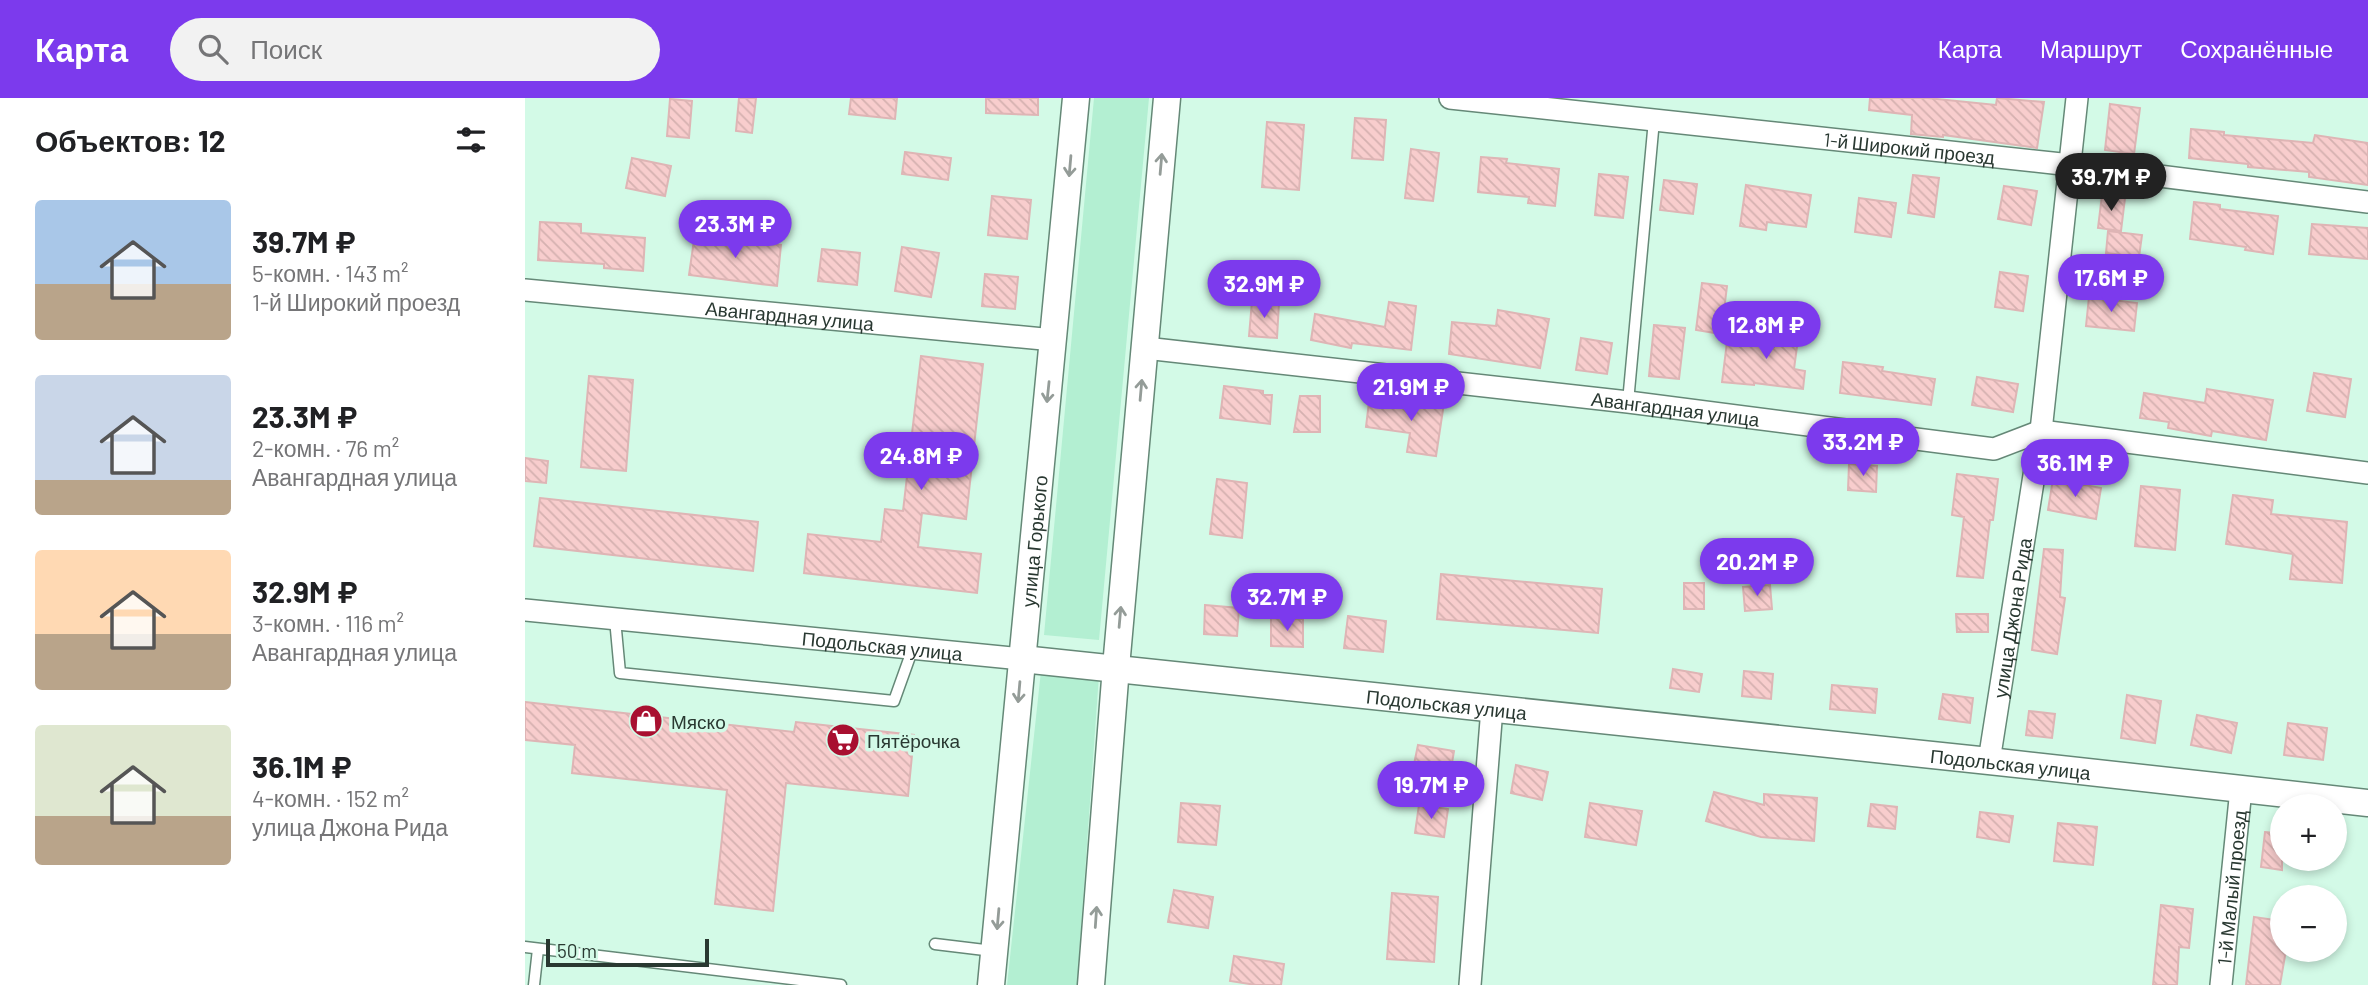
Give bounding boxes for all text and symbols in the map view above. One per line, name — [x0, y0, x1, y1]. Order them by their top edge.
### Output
search box — [170, 18, 660, 81]
text: Карта — [35, 29, 128, 69]
icon: search — [194, 30, 232, 68]
text: Поиск — [250, 33, 322, 64]
text: Карта — [1938, 34, 2002, 63]
text: Маршрут — [2040, 34, 2142, 63]
text: Сохранённые — [2180, 34, 2333, 63]
icon: filters — [452, 121, 490, 159]
text: Объектов: 12 — [35, 122, 225, 158]
street label: 1-й Широкий проезд — [1823, 127, 1996, 168]
one-way arrow — [1155, 153, 1168, 176]
pin: 39.7M ₽ — [2046, 153, 2176, 213]
one-way arrow — [1063, 154, 1076, 177]
text: 39.7M ₽ — [2071, 162, 2151, 190]
pin: 23.3M ₽ — [670, 200, 800, 260]
text: 23.3M ₽ — [695, 209, 775, 237]
text: 39.7M ₽ — [252, 223, 356, 259]
icon: home — [91, 228, 175, 312]
pin: 17.6M ₽ — [2046, 254, 2176, 314]
text: 5-комн. · 143 m² — [252, 259, 409, 287]
pin: 32.9M ₽ — [1199, 260, 1329, 320]
text: 17.6M ₽ — [2074, 263, 2148, 291]
text: 32.9M ₽ — [1224, 269, 1304, 297]
text: 1-й Широкий проезд — [252, 288, 460, 316]
street label: Авангардная улица — [704, 296, 876, 334]
pin: 12.8M ₽ — [1701, 302, 1831, 361]
text: 12.8M ₽ — [1728, 310, 1804, 338]
pin: 21.9M ₽ — [1346, 364, 1476, 423]
text: 21.9M ₽ — [1373, 372, 1449, 400]
one-way arrow — [1135, 380, 1148, 402]
one-way arrow — [1042, 381, 1055, 403]
street label: Авангардная улица — [1590, 386, 1762, 430]
text: 23.3M ₽ — [252, 398, 357, 434]
icon: home — [91, 403, 175, 487]
pin: 33.2M ₽ — [1798, 418, 1928, 478]
text: 33.2M ₽ — [1822, 427, 1904, 455]
pin: 24.8M ₽ — [856, 432, 986, 492]
text: 2-комн. · 76 m² — [252, 434, 399, 462]
pin: 36.1M ₽ — [2010, 440, 2140, 499]
text: 24.8M ₽ — [880, 441, 962, 469]
text: 36.1M ₽ — [2037, 448, 2113, 476]
text: Авангардная улица — [252, 463, 457, 491]
street label: улица Горького — [1016, 474, 1051, 608]
street label: улица Джона Рида — [1988, 535, 2036, 700]
pin: 20.2M ₽ — [1692, 538, 1822, 598]
text: 20.2M ₽ — [1716, 547, 1798, 575]
text: 32.9M ₽ — [252, 573, 358, 609]
pin: 32.7M ₽ — [1222, 574, 1352, 633]
icon: home — [91, 578, 175, 662]
text: 32.7M ₽ — [1247, 582, 1327, 610]
one-way arrow — [1114, 606, 1127, 629]
text: 3-комн. · 116 m² — [252, 609, 404, 637]
street label: Подольская улица — [801, 626, 964, 665]
text: Авангардная улица — [252, 638, 457, 666]
one-way arrow — [1012, 680, 1025, 703]
street label: Подольская улица — [1365, 684, 1528, 724]
shop icon: Мяско — [627, 702, 665, 740]
place label: Мяско — [671, 710, 726, 733]
supermarket icon: Пятёрочка — [824, 721, 862, 759]
place label: Пятёрочка — [867, 729, 961, 752]
street label: Подольская улица — [1929, 743, 2092, 784]
text: 36.1M ₽ — [252, 748, 352, 784]
icon: home — [91, 753, 175, 837]
pin: 19.7M ₽ — [1366, 762, 1496, 821]
text: 19.7M ₽ — [1393, 770, 1469, 798]
text: 4-комн. · 152 m² — [252, 784, 409, 812]
map controls — [2270, 794, 2347, 962]
button: + — [2270, 794, 2347, 871]
street label: 1-й Малый проезд — [2212, 809, 2250, 966]
text: улица Джона Рида — [252, 813, 448, 841]
button: − — [2270, 885, 2347, 962]
one-way arrow — [1090, 906, 1103, 929]
one-way arrow — [991, 907, 1004, 929]
scale bar — [546, 936, 709, 968]
text: 50 m — [557, 939, 597, 962]

